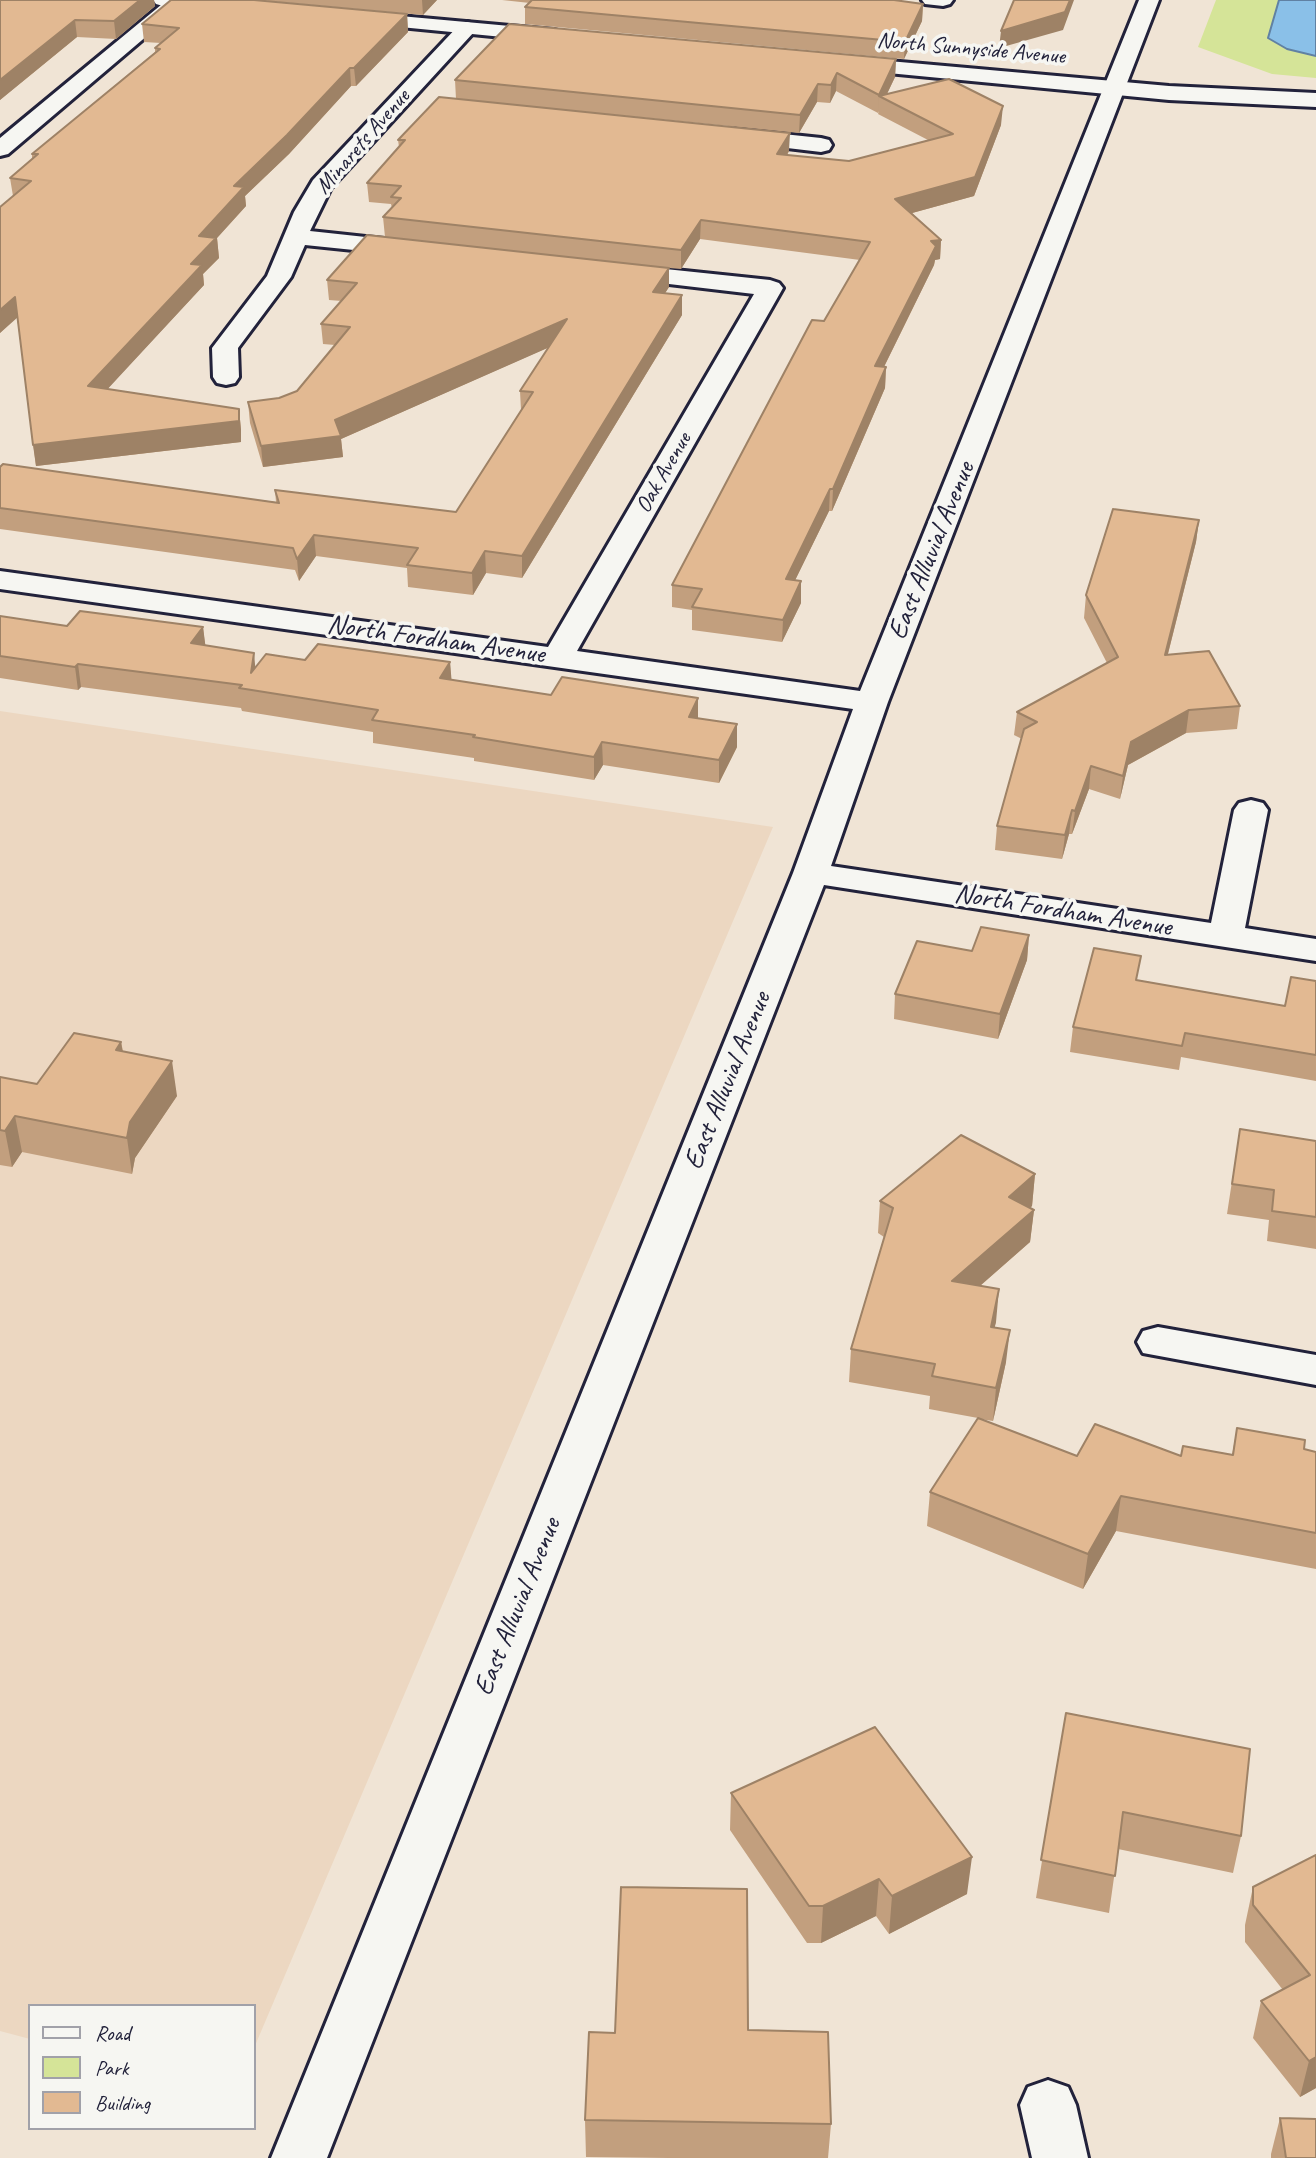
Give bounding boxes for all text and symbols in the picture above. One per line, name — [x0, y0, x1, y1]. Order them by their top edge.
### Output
street label: North Sunnyside Avenue — [876, 27, 1066, 71]
street label: Minarets Avenue — [310, 84, 416, 200]
street label: Oak Avenue — [630, 428, 698, 518]
street label: East Alluvial Avenue — [881, 457, 983, 645]
street label: North Fordham Avenue — [325, 608, 547, 672]
street label: North Fordham Avenue — [952, 877, 1174, 945]
street label: East Alluvial Avenue — [677, 987, 779, 1175]
street label: East Alluvial Avenue — [467, 1513, 569, 1701]
legend — [28, 2004, 256, 2130]
text: Road — [95, 2020, 130, 2046]
text: Park — [95, 2055, 128, 2081]
text: Building — [95, 2090, 150, 2116]

